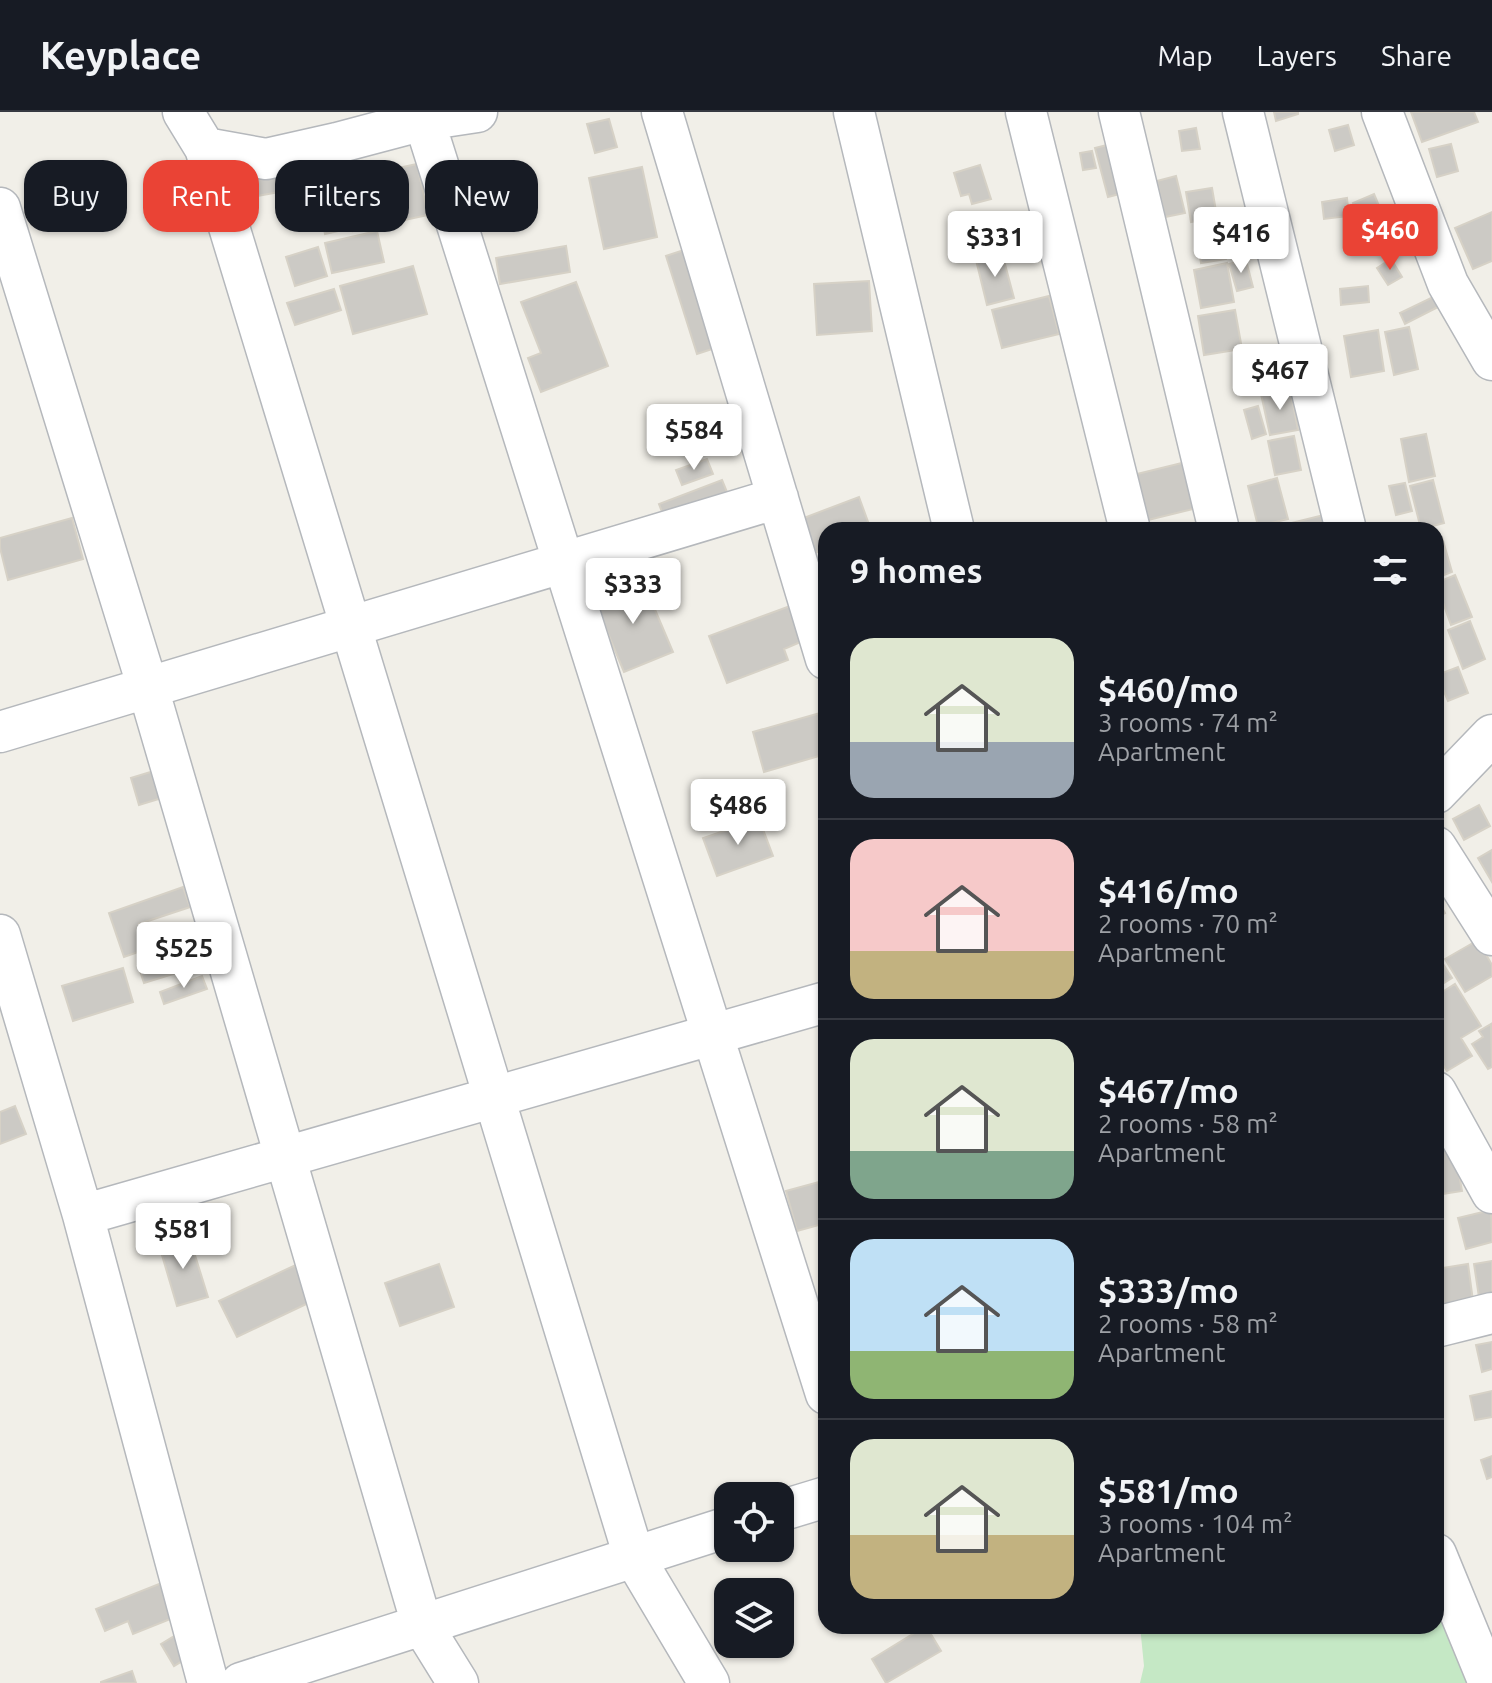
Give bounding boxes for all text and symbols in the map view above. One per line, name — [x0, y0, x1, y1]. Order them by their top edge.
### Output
text: Keyplace — [40, 34, 201, 76]
text: Map — [1157, 40, 1213, 71]
text: Layers — [1257, 40, 1337, 71]
text: Share — [1381, 40, 1452, 71]
chip: Buy — [24, 160, 127, 232]
chip: Rent — [143, 160, 259, 232]
chip: Filters — [275, 160, 409, 232]
chip: New — [425, 160, 538, 232]
pin: $460 — [1343, 204, 1437, 272]
pin: $416 — [1194, 207, 1288, 275]
pin: $331 — [948, 211, 1042, 279]
text: $460 — [1361, 215, 1419, 244]
text: $416 — [1212, 218, 1270, 247]
text: $331 — [966, 222, 1024, 251]
pin: $467 — [1233, 344, 1327, 412]
text: $467 — [1251, 355, 1309, 384]
pin: $584 — [647, 404, 741, 472]
text: $584 — [665, 415, 723, 444]
icon: filters — [1368, 548, 1412, 592]
text: 9 homes — [850, 551, 983, 589]
pin: $333 — [586, 558, 680, 626]
text: $333 — [604, 569, 662, 598]
icon: home — [914, 670, 1010, 766]
text: $460/mo — [1098, 670, 1239, 708]
text: 3 rooms · 74 m² — [1098, 708, 1278, 737]
text: Apartment — [1098, 737, 1225, 766]
pin: $486 — [691, 779, 785, 847]
text: $486 — [709, 790, 767, 819]
icon: home — [914, 871, 1010, 967]
text: $416/mo — [1098, 871, 1239, 909]
text: 2 rooms · 70 m² — [1098, 909, 1278, 938]
pin: $525 — [137, 922, 231, 990]
text: $525 — [155, 933, 213, 962]
text: Apartment — [1098, 938, 1225, 967]
icon: home — [914, 1071, 1010, 1167]
text: $467/mo — [1098, 1071, 1239, 1109]
text: 2 rooms · 58 m² — [1098, 1109, 1278, 1138]
text: Apartment — [1098, 1138, 1225, 1167]
pin: $581 — [136, 1203, 230, 1271]
text: $581 — [154, 1214, 212, 1243]
icon: home — [914, 1271, 1010, 1367]
text: $333/mo — [1098, 1271, 1239, 1309]
text: 2 rooms · 58 m² — [1098, 1309, 1278, 1338]
text: Apartment — [1098, 1338, 1225, 1367]
icon: home — [914, 1471, 1010, 1567]
text: $581/mo — [1098, 1471, 1239, 1509]
map controls — [714, 1482, 794, 1658]
button: locate — [714, 1482, 794, 1562]
text: 3 rooms · 104 m² — [1098, 1509, 1293, 1538]
text: Apartment — [1098, 1538, 1225, 1567]
button: layers — [714, 1578, 794, 1658]

